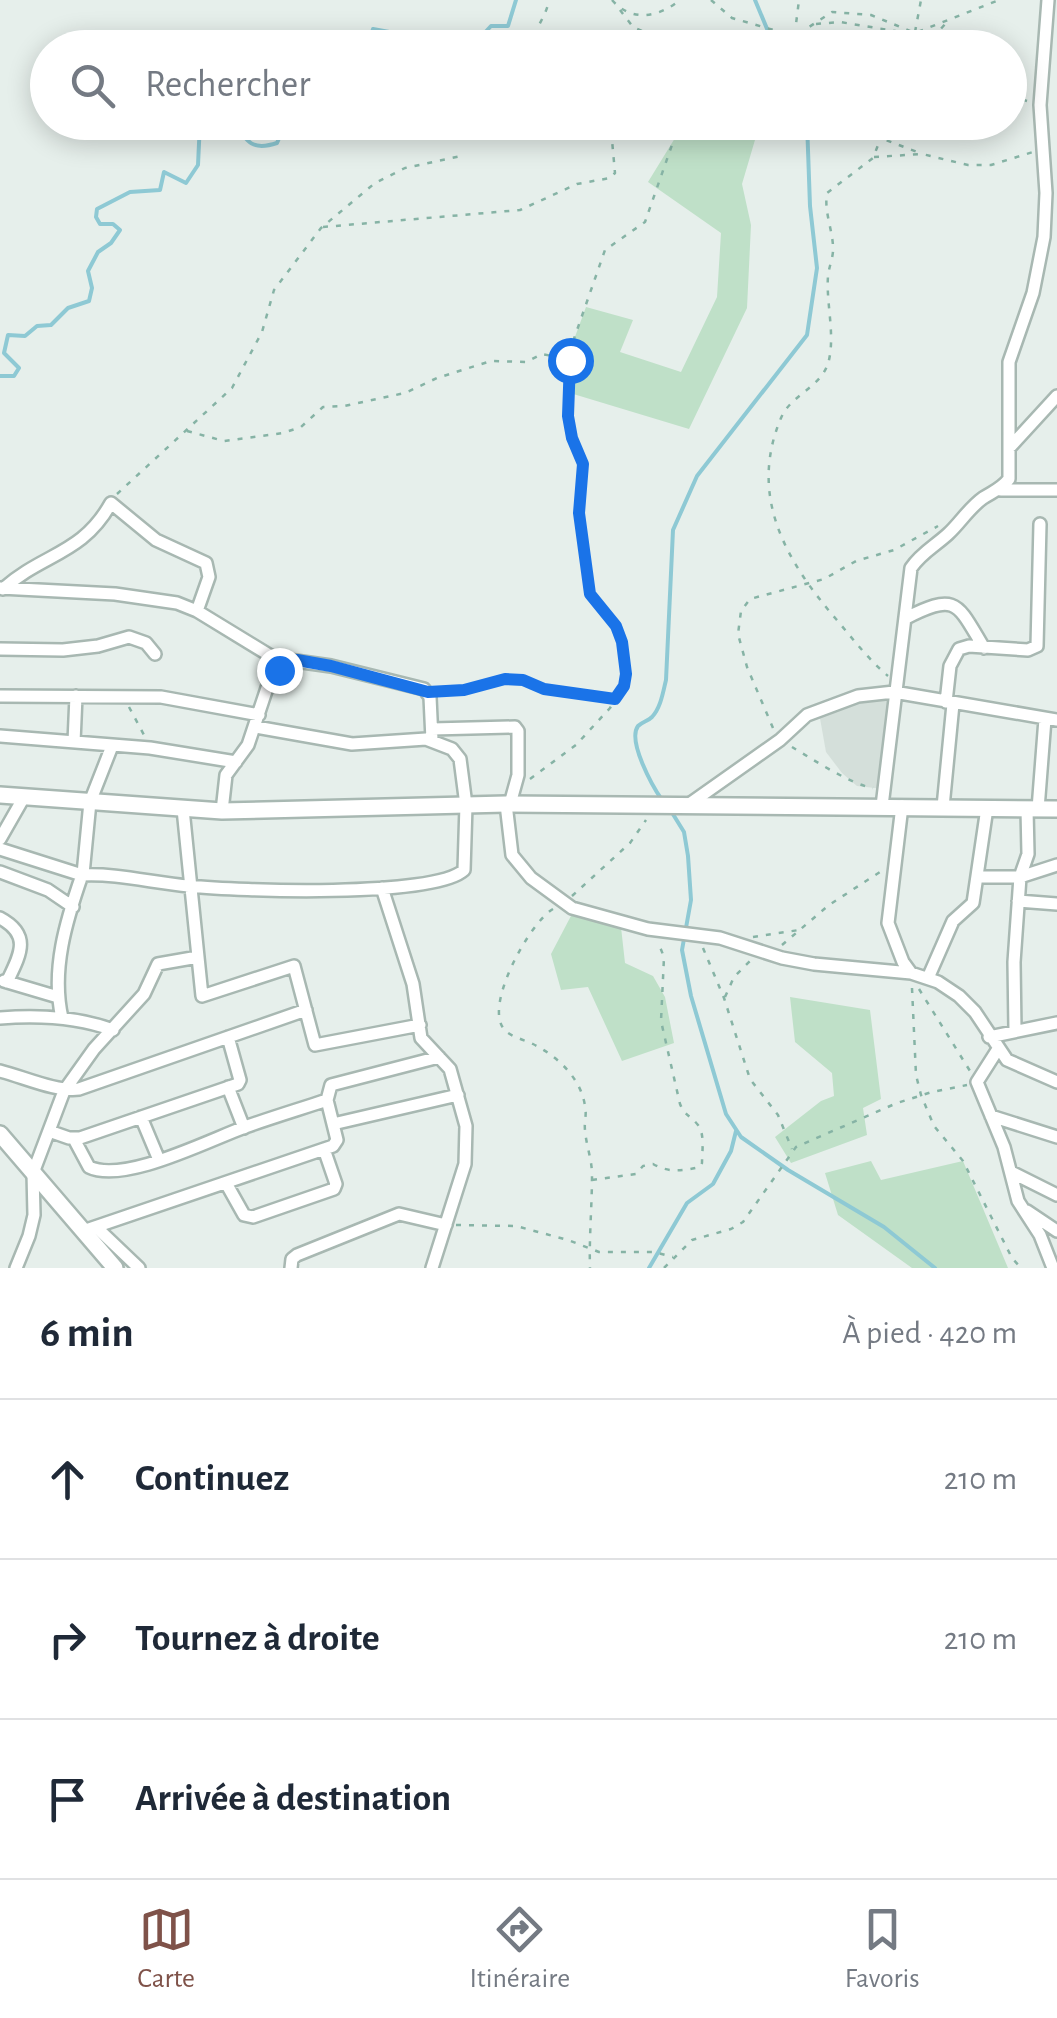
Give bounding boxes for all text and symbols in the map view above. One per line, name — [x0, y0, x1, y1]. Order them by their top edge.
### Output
search box — [30, 30, 1027, 140]
icon: search — [65, 58, 120, 113]
text: Rechercher — [145, 66, 311, 104]
route start — [548, 338, 594, 384]
route end — [257, 648, 303, 694]
text: 6 min — [40, 1312, 134, 1354]
text: À pied · 420 m — [842, 1317, 1017, 1349]
icon: ahead — [40, 1452, 95, 1507]
text: Continuez — [135, 1460, 289, 1498]
text: 210 m — [944, 1463, 1017, 1495]
icon: right — [40, 1612, 95, 1667]
text: Tournez à droite — [135, 1620, 380, 1658]
text: 210 m — [944, 1623, 1017, 1655]
icon: arrive — [40, 1772, 95, 1827]
text: Arrivée à destination — [135, 1780, 451, 1818]
tab: Carte — [137, 1902, 195, 1996]
tab: Itinéraire — [469, 1902, 570, 1996]
tab: Favoris — [845, 1902, 920, 1996]

